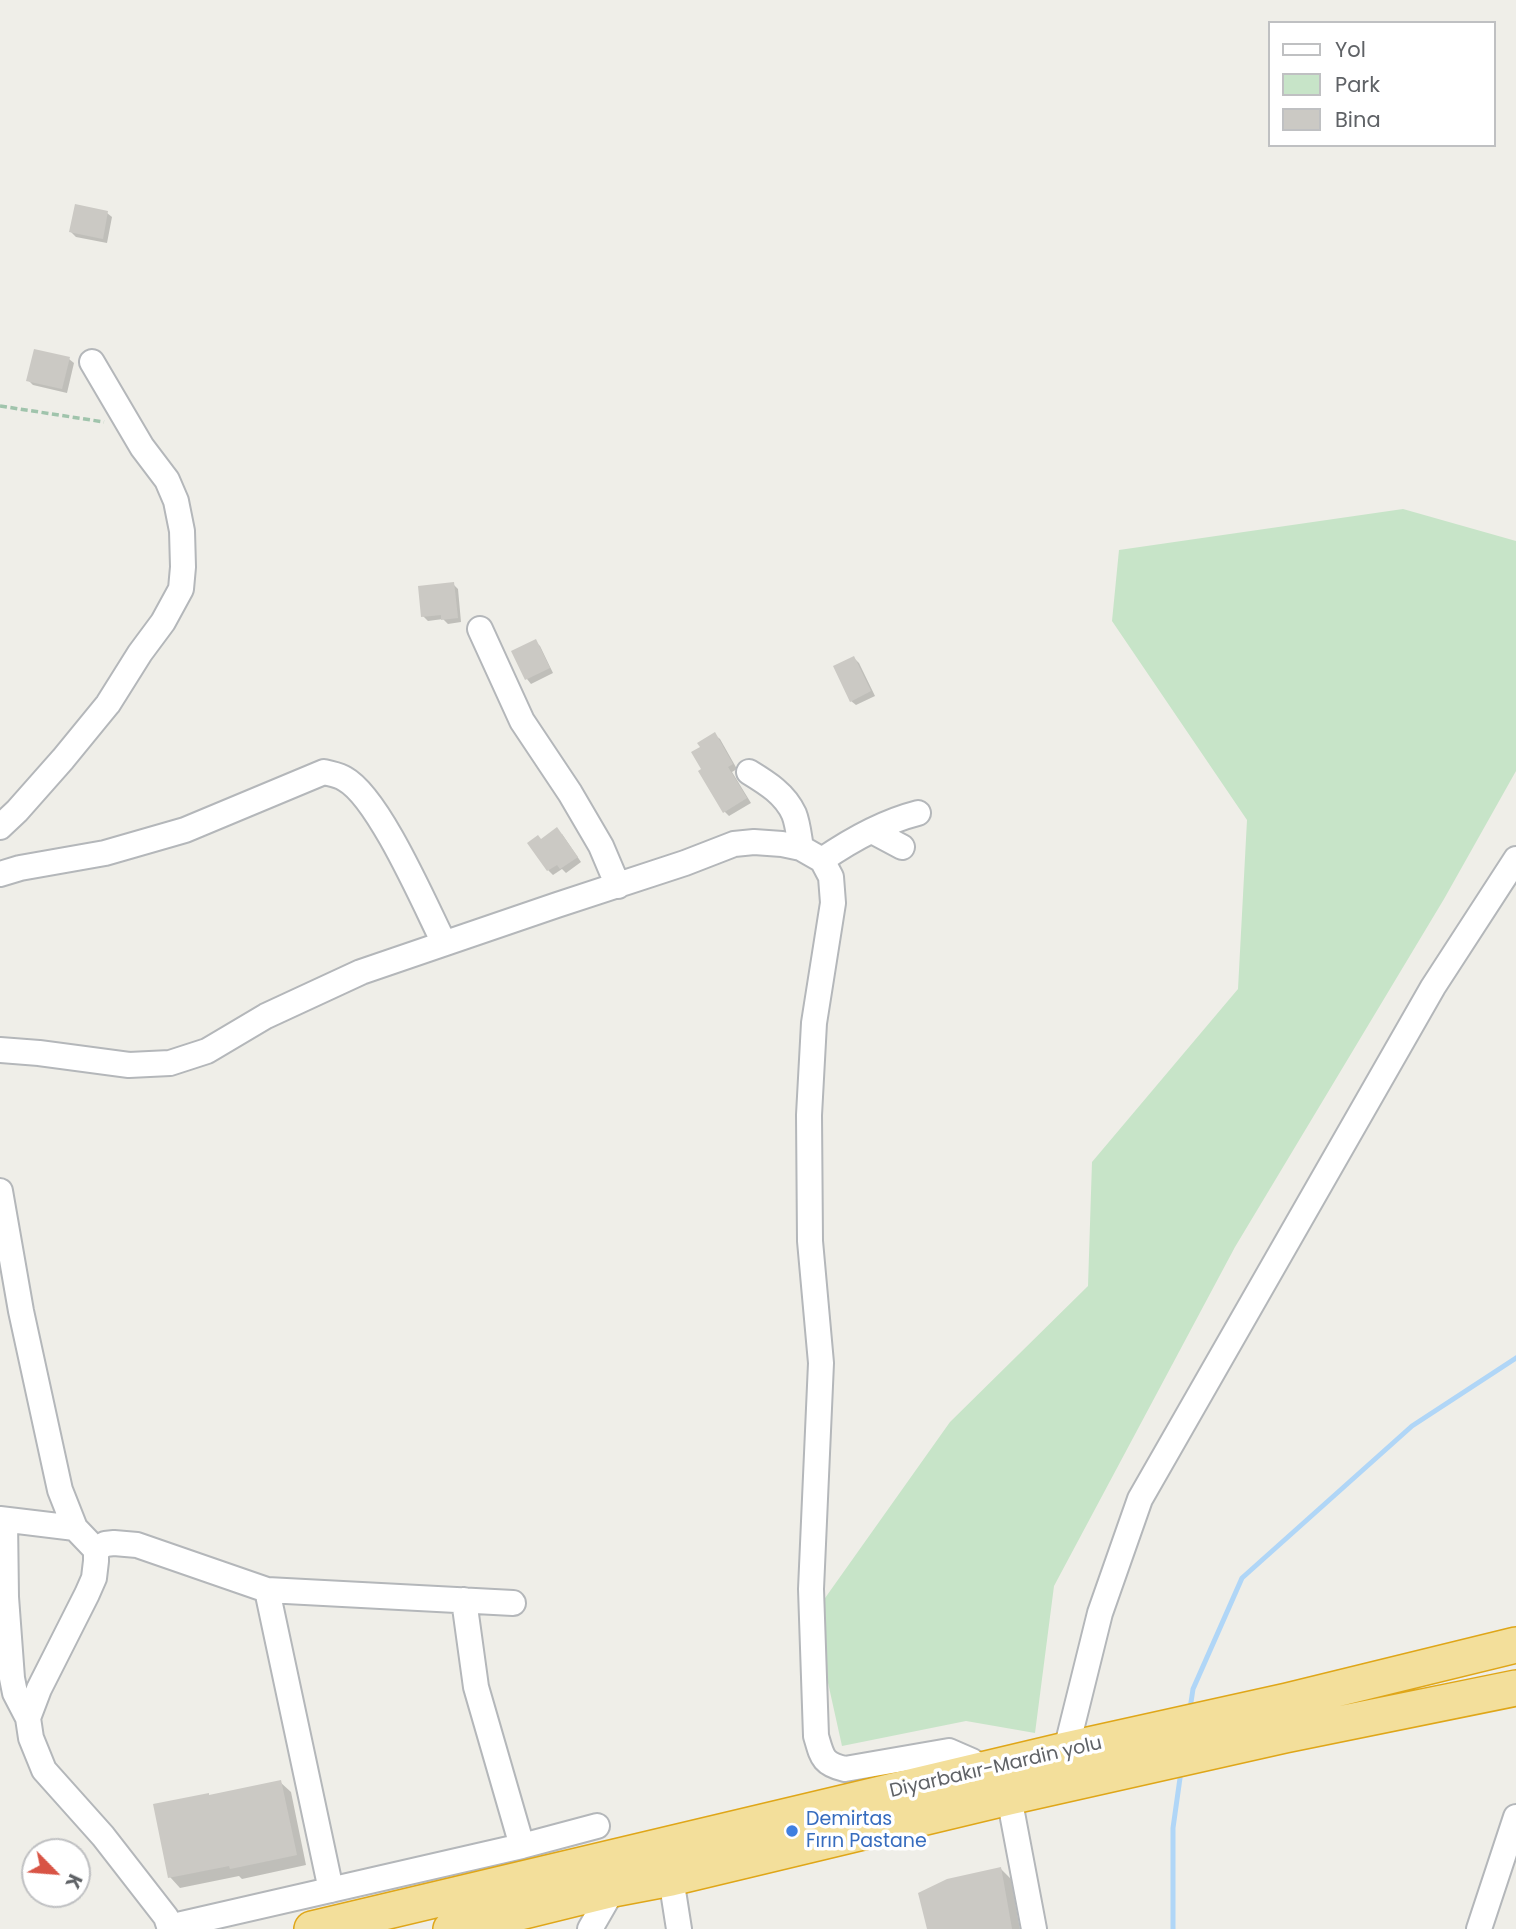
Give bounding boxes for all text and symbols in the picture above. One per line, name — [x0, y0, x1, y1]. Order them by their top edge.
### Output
legend — [1268, 21, 1495, 147]
text: Yol — [1335, 35, 1366, 64]
text: Park — [1335, 70, 1380, 99]
text: Bina — [1335, 105, 1381, 134]
street label: Diyarbakır-Mardin yolu — [888, 1732, 1104, 1804]
place label: Demirtas Fırın Pastane — [806, 1809, 927, 1853]
marker: Demirtas Fırın Pastane — [784, 1823, 800, 1839]
north arrow — [21, 1838, 91, 1908]
text: K — [59, 1870, 89, 1893]

